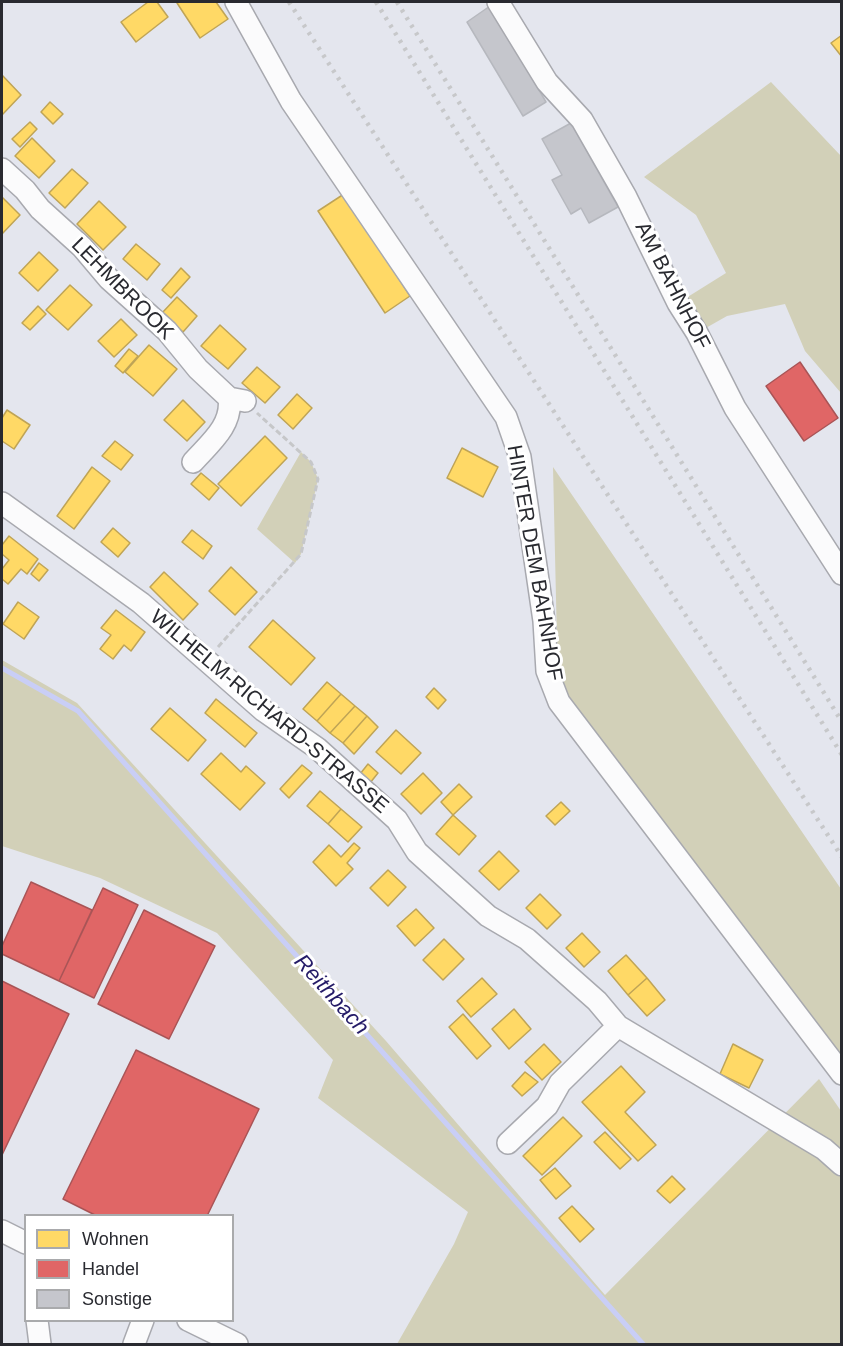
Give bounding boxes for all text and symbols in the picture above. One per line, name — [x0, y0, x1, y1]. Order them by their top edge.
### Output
street label: AM BAHNHOF — [629, 218, 715, 354]
street label: LEHMBROOK — [66, 233, 178, 345]
street label: HINTER DEM BAHNHOF — [501, 443, 567, 683]
street label: WILHELM-RICHARD-STRASSE — [145, 605, 393, 819]
water label: Reithbach — [288, 949, 374, 1041]
legend — [24, 1214, 234, 1322]
text: Wohnen — [82, 1229, 149, 1249]
text: Handel — [82, 1259, 139, 1279]
text: Sonstige — [82, 1289, 152, 1309]

